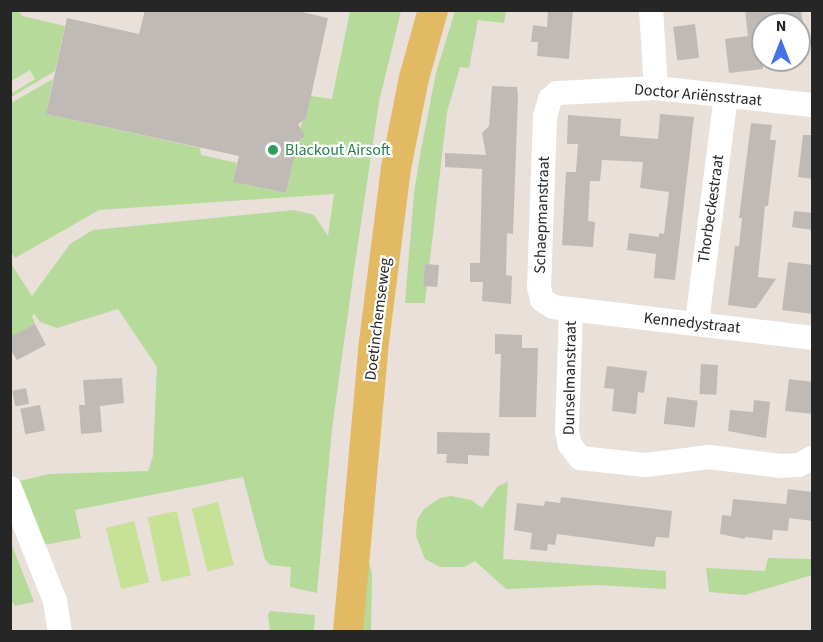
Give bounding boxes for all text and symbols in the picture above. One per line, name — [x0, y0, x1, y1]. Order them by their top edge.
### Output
north arrow — [751, 12, 811, 72]
text: N — [776, 15, 786, 37]
street label: Doctor Ariënsstraat — [633, 80, 763, 110]
place label: Blackout Airsoft — [285, 140, 390, 160]
marker: Blackout Airsoft — [266, 143, 280, 157]
street label: Thorbeckestraat — [694, 153, 728, 265]
street label: Schaepmanstraat — [530, 156, 554, 274]
street label: Doetinchemseweg — [361, 256, 395, 382]
street label: Kennedystraat — [643, 308, 741, 338]
street label: Dunselmanstraat — [559, 321, 581, 435]

